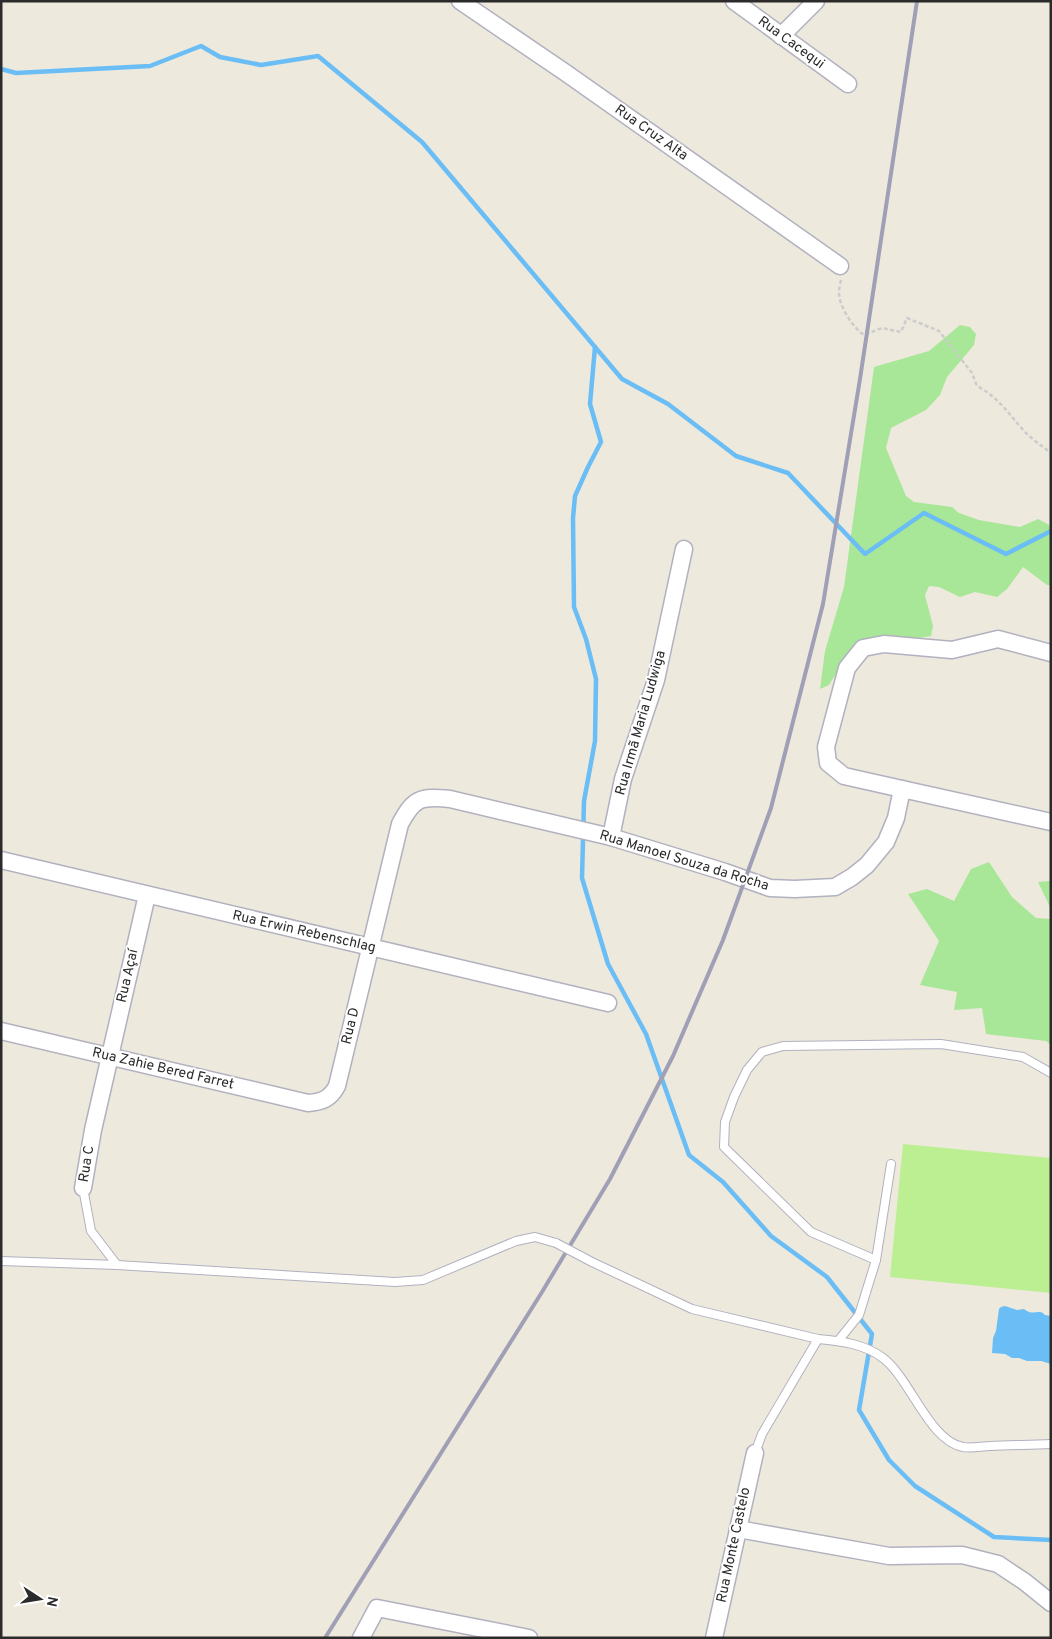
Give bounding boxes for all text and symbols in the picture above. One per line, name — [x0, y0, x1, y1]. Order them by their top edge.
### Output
street label: Rua Cacequi — [754, 13, 828, 73]
street label: Rua Cruz Alta — [611, 102, 691, 164]
street label: Rua Irmã Maria Ludwiga — [612, 649, 670, 797]
street label: Rua Manoel Souza da Rocha — [597, 827, 771, 895]
street label: Rua Erwin Rebenschlag — [231, 907, 377, 957]
street label: Rua Açaí — [114, 946, 143, 1004]
street label: Rua D — [338, 1006, 364, 1046]
street label: Rua Zahie Bered Farret — [90, 1044, 236, 1094]
street label: Rua C — [76, 1144, 98, 1184]
street label: Rua Monte Castelo — [713, 1486, 755, 1604]
north arrow — [15, 1574, 65, 1624]
text: N — [42, 1595, 61, 1608]

